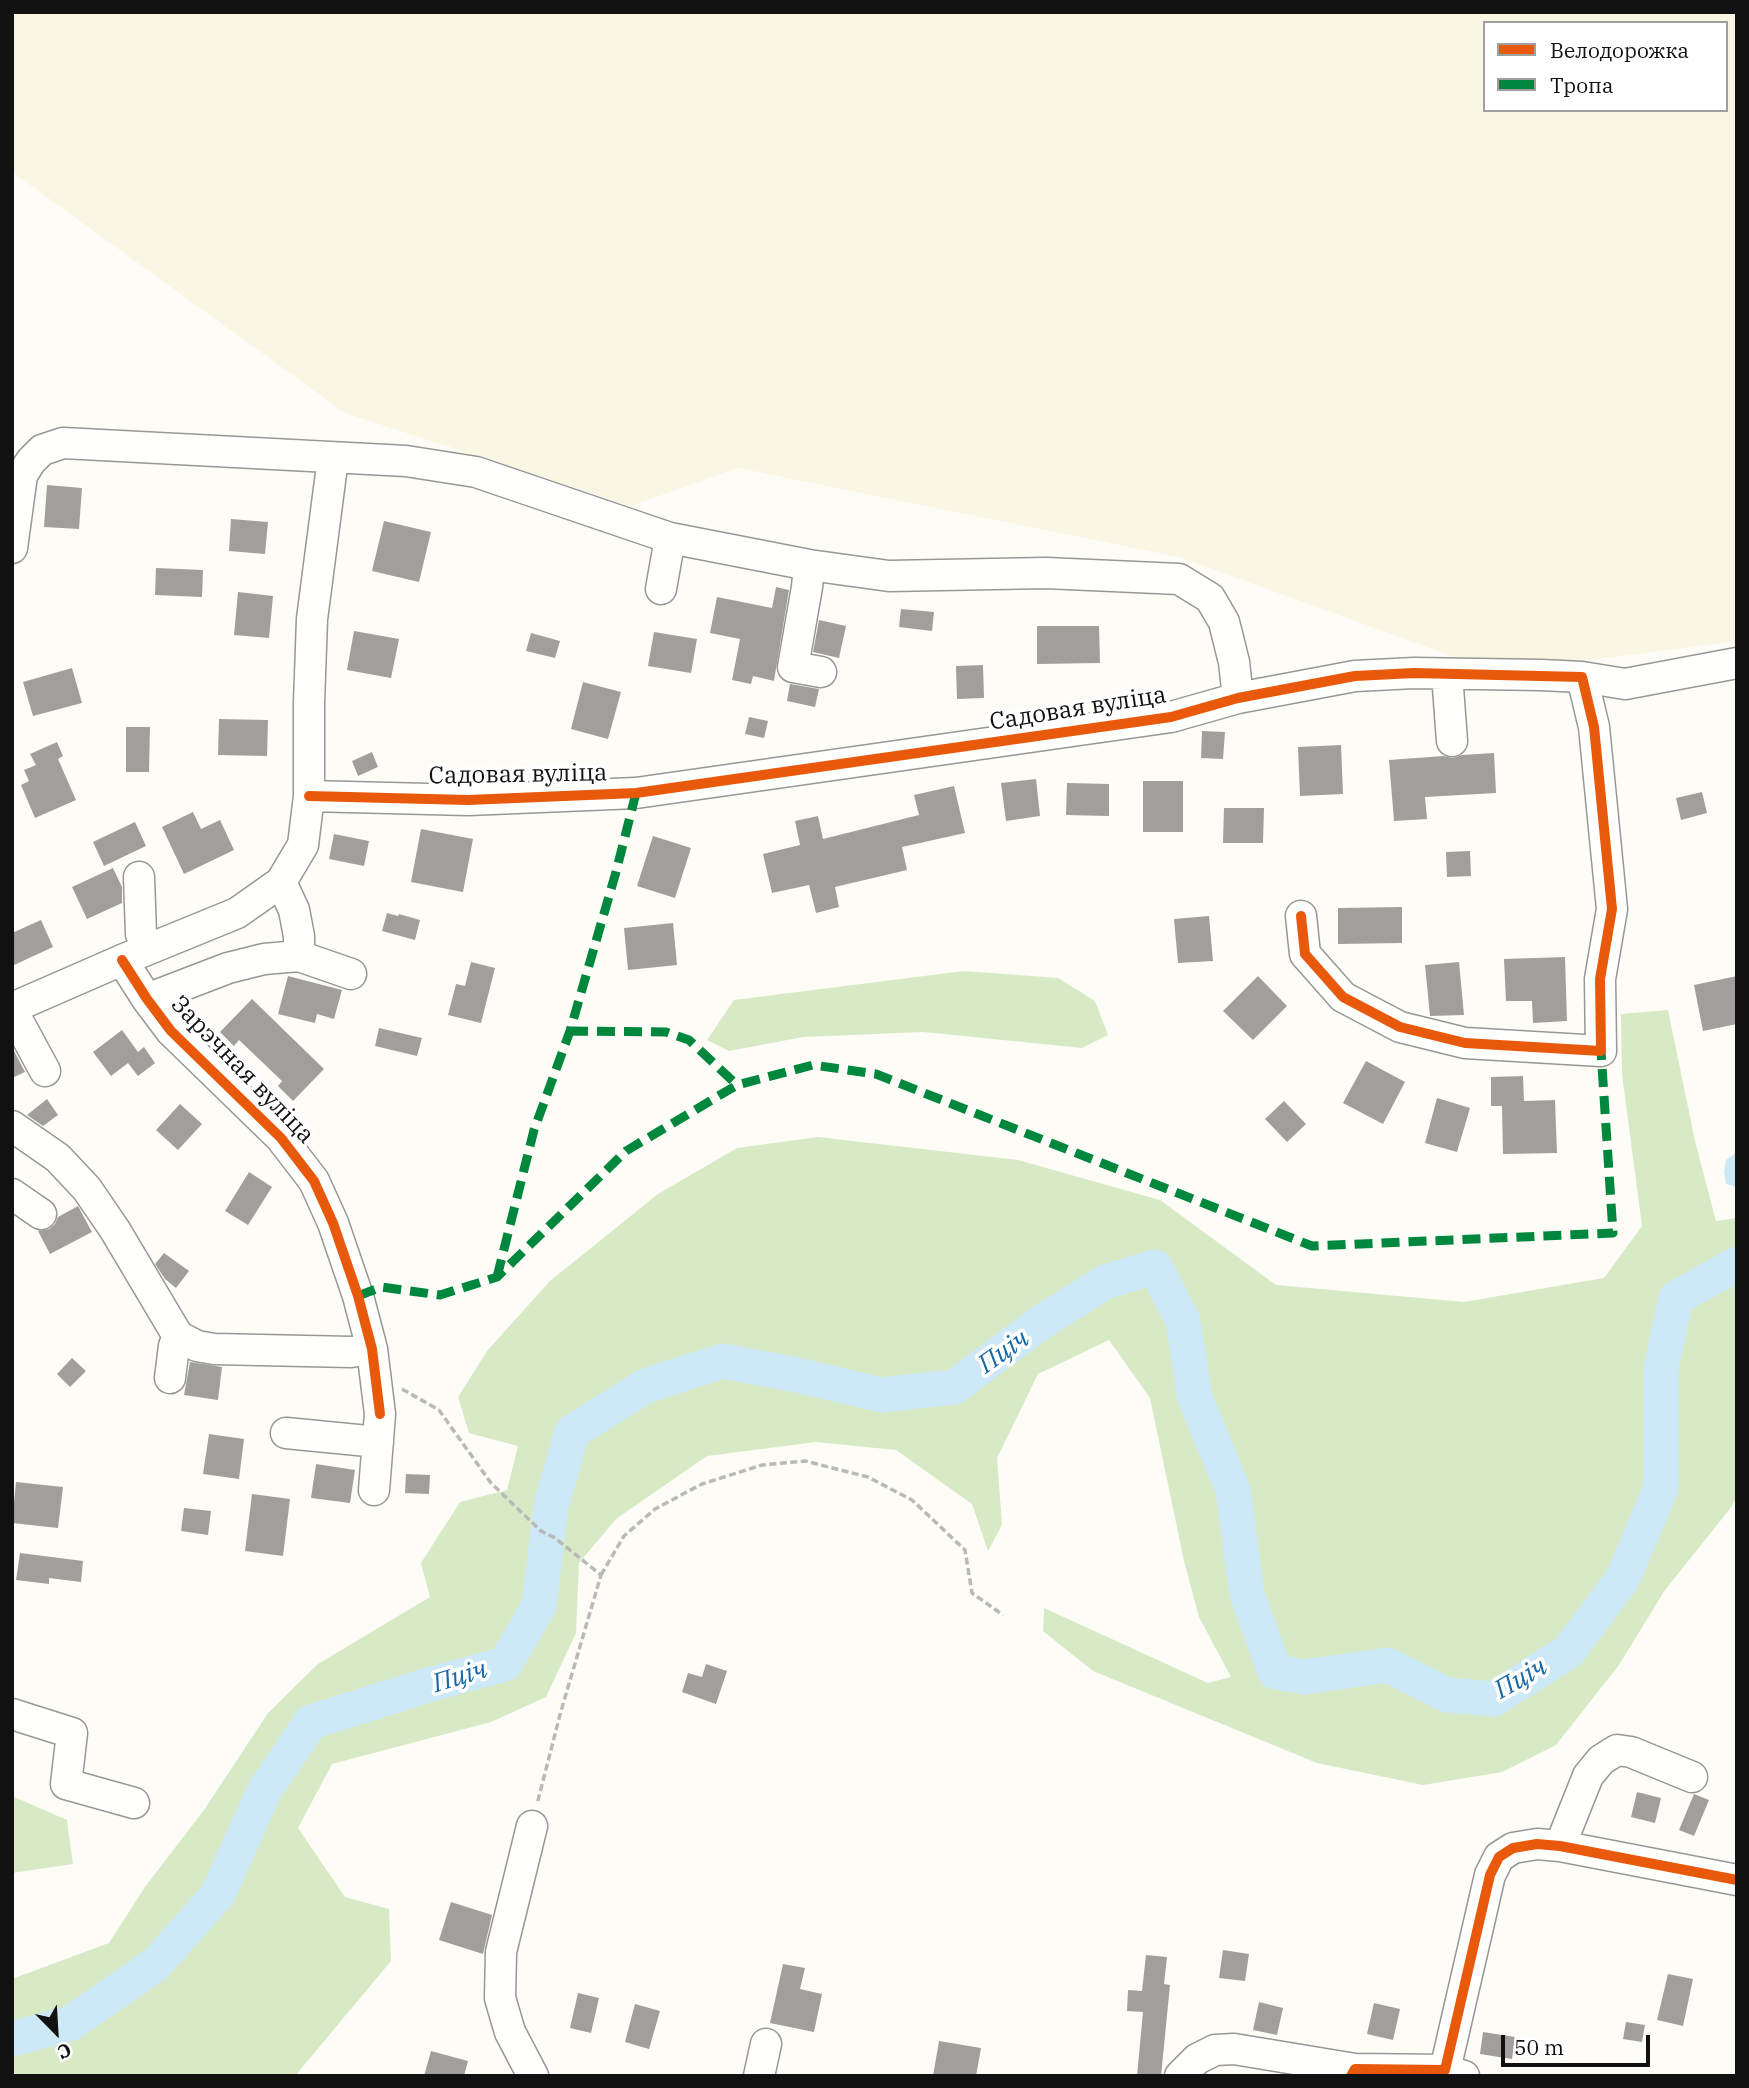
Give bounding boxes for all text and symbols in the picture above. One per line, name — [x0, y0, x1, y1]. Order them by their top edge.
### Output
legend — [1483, 21, 1728, 112]
text: Велодорожка — [1550, 36, 1689, 64]
text: Тропа — [1550, 71, 1613, 99]
street label: Садовая вуліца — [988, 681, 1168, 737]
street label: Садовая вуліца — [428, 759, 608, 791]
street label: Зарэчная вуліца — [164, 990, 320, 1150]
water label: Пціч — [972, 1323, 1036, 1381]
water label: Пціч — [1489, 1652, 1553, 1706]
water label: Пціч — [429, 1654, 491, 1700]
north arrow — [21, 1997, 91, 2067]
scale bar — [1504, 2022, 1653, 2066]
text: 50 m — [1514, 2033, 1564, 2061]
text: С — [54, 2038, 75, 2065]

